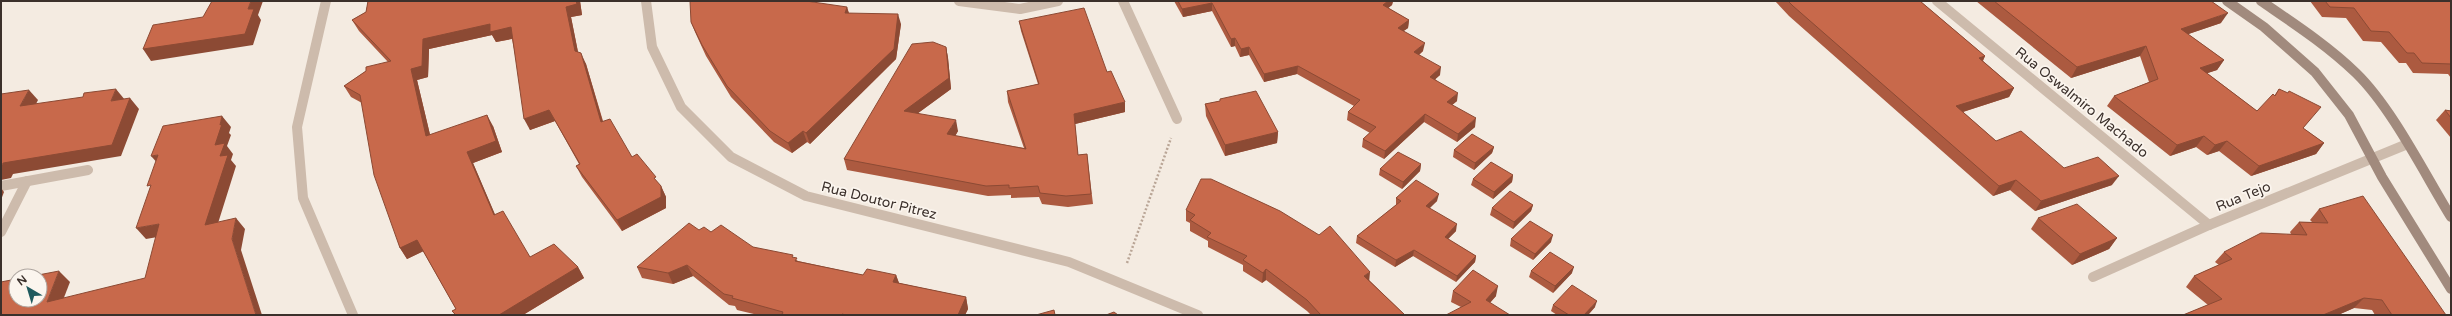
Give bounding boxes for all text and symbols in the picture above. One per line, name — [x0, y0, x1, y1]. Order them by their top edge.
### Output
street label: Rua Oswalmiro Machado — [2012, 43, 2152, 161]
street label: Rua Doutor Pitrez — [819, 178, 938, 223]
street label: Rua Tejo — [2213, 178, 2273, 215]
north arrow — [8, 268, 48, 308]
text: N — [15, 273, 30, 288]

